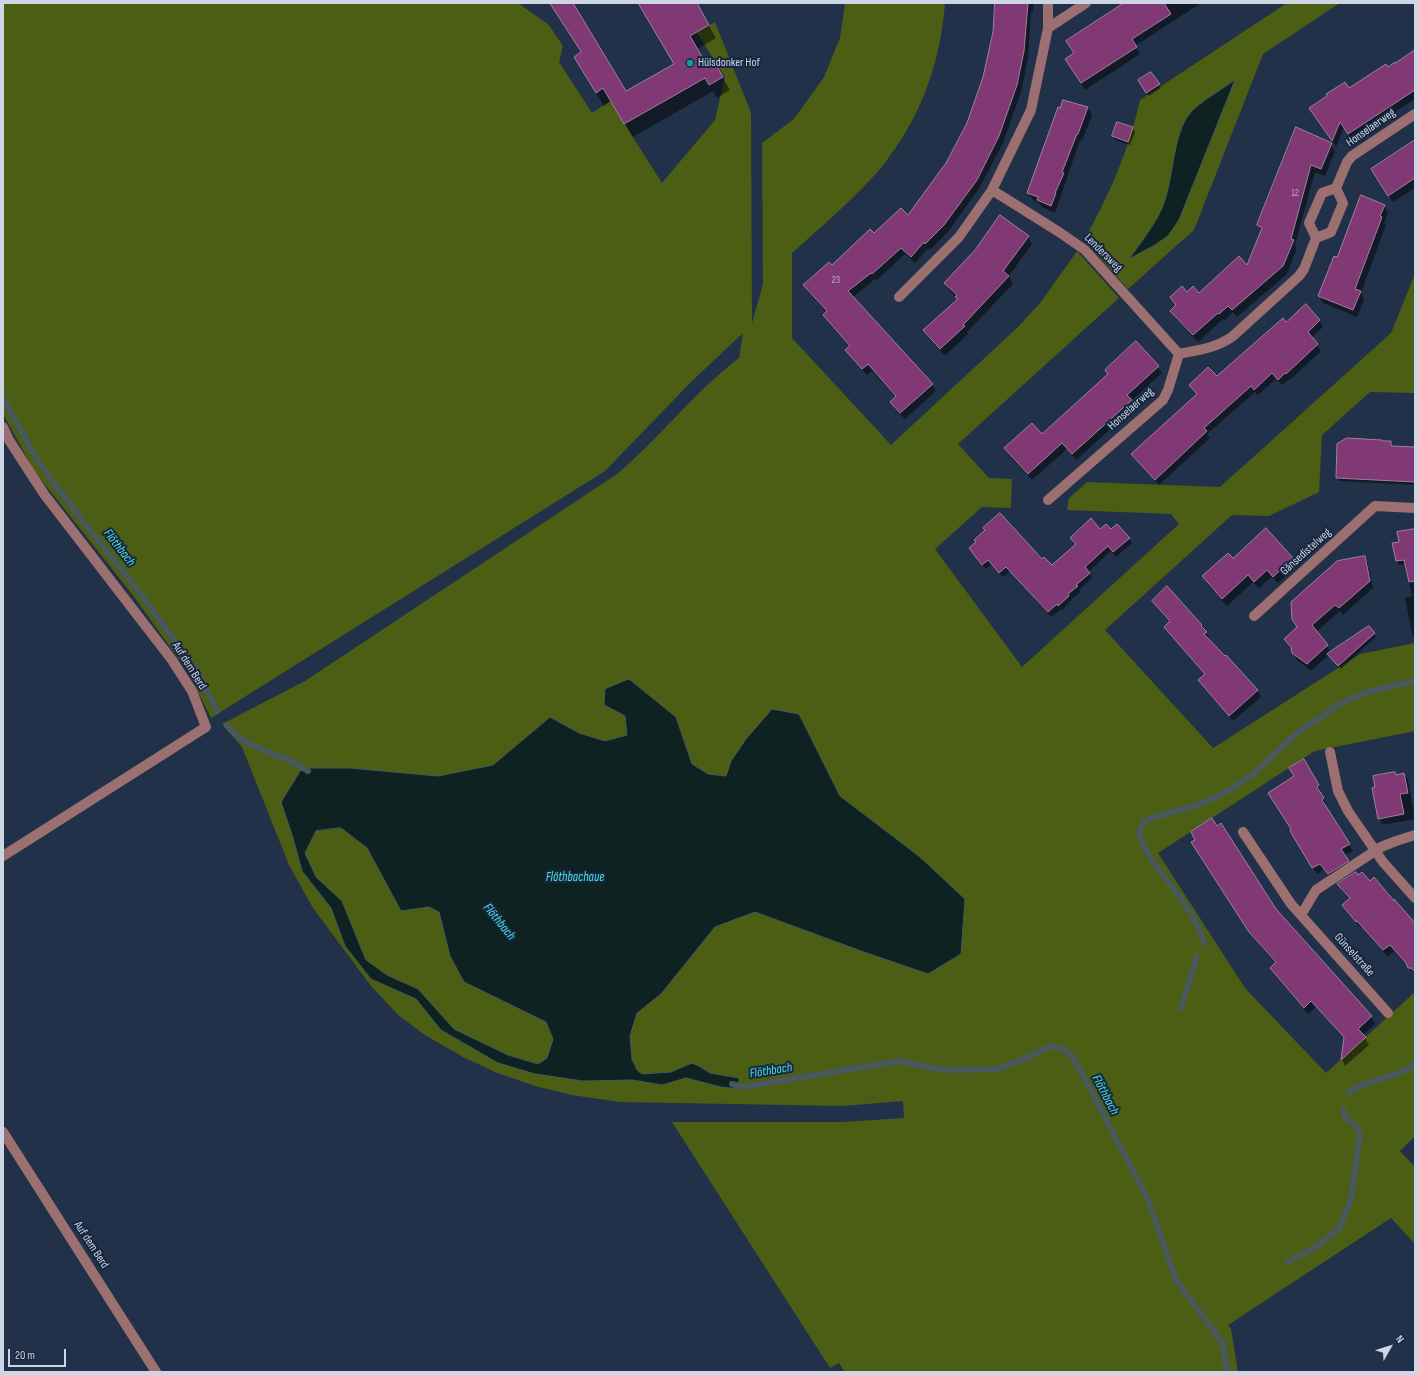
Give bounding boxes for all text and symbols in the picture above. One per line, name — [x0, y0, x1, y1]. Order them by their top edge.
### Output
place label: Hülsdonker Hof — [698, 56, 760, 70]
marker: Hülsdonker Hof — [685, 58, 695, 68]
street label: Honselaerweg — [1344, 106, 1398, 150]
house number: 12 — [1291, 187, 1299, 199]
street label: Lendersweg — [1081, 231, 1125, 275]
house number: 23 — [832, 274, 840, 286]
street label: Honselaerweg — [1105, 385, 1157, 433]
street label: Gänsedistelweg — [1278, 525, 1334, 579]
water label: Flöthbach — [100, 526, 138, 570]
street label: Auf dem Berd — [169, 640, 209, 692]
water label: Flöthbachaue — [546, 870, 604, 886]
water label: Flöthbach — [479, 900, 519, 944]
street label: Günselstraße — [1331, 930, 1377, 980]
water label: Flöthbach — [749, 1060, 793, 1082]
water label: Flöthbach — [1088, 1072, 1122, 1118]
street label: Auf dem Berd — [70, 1219, 112, 1271]
north arrow — [1370, 1327, 1410, 1367]
text: N — [1393, 1333, 1407, 1346]
scale bar — [10, 1341, 68, 1367]
text: 20 m — [15, 1348, 35, 1363]

